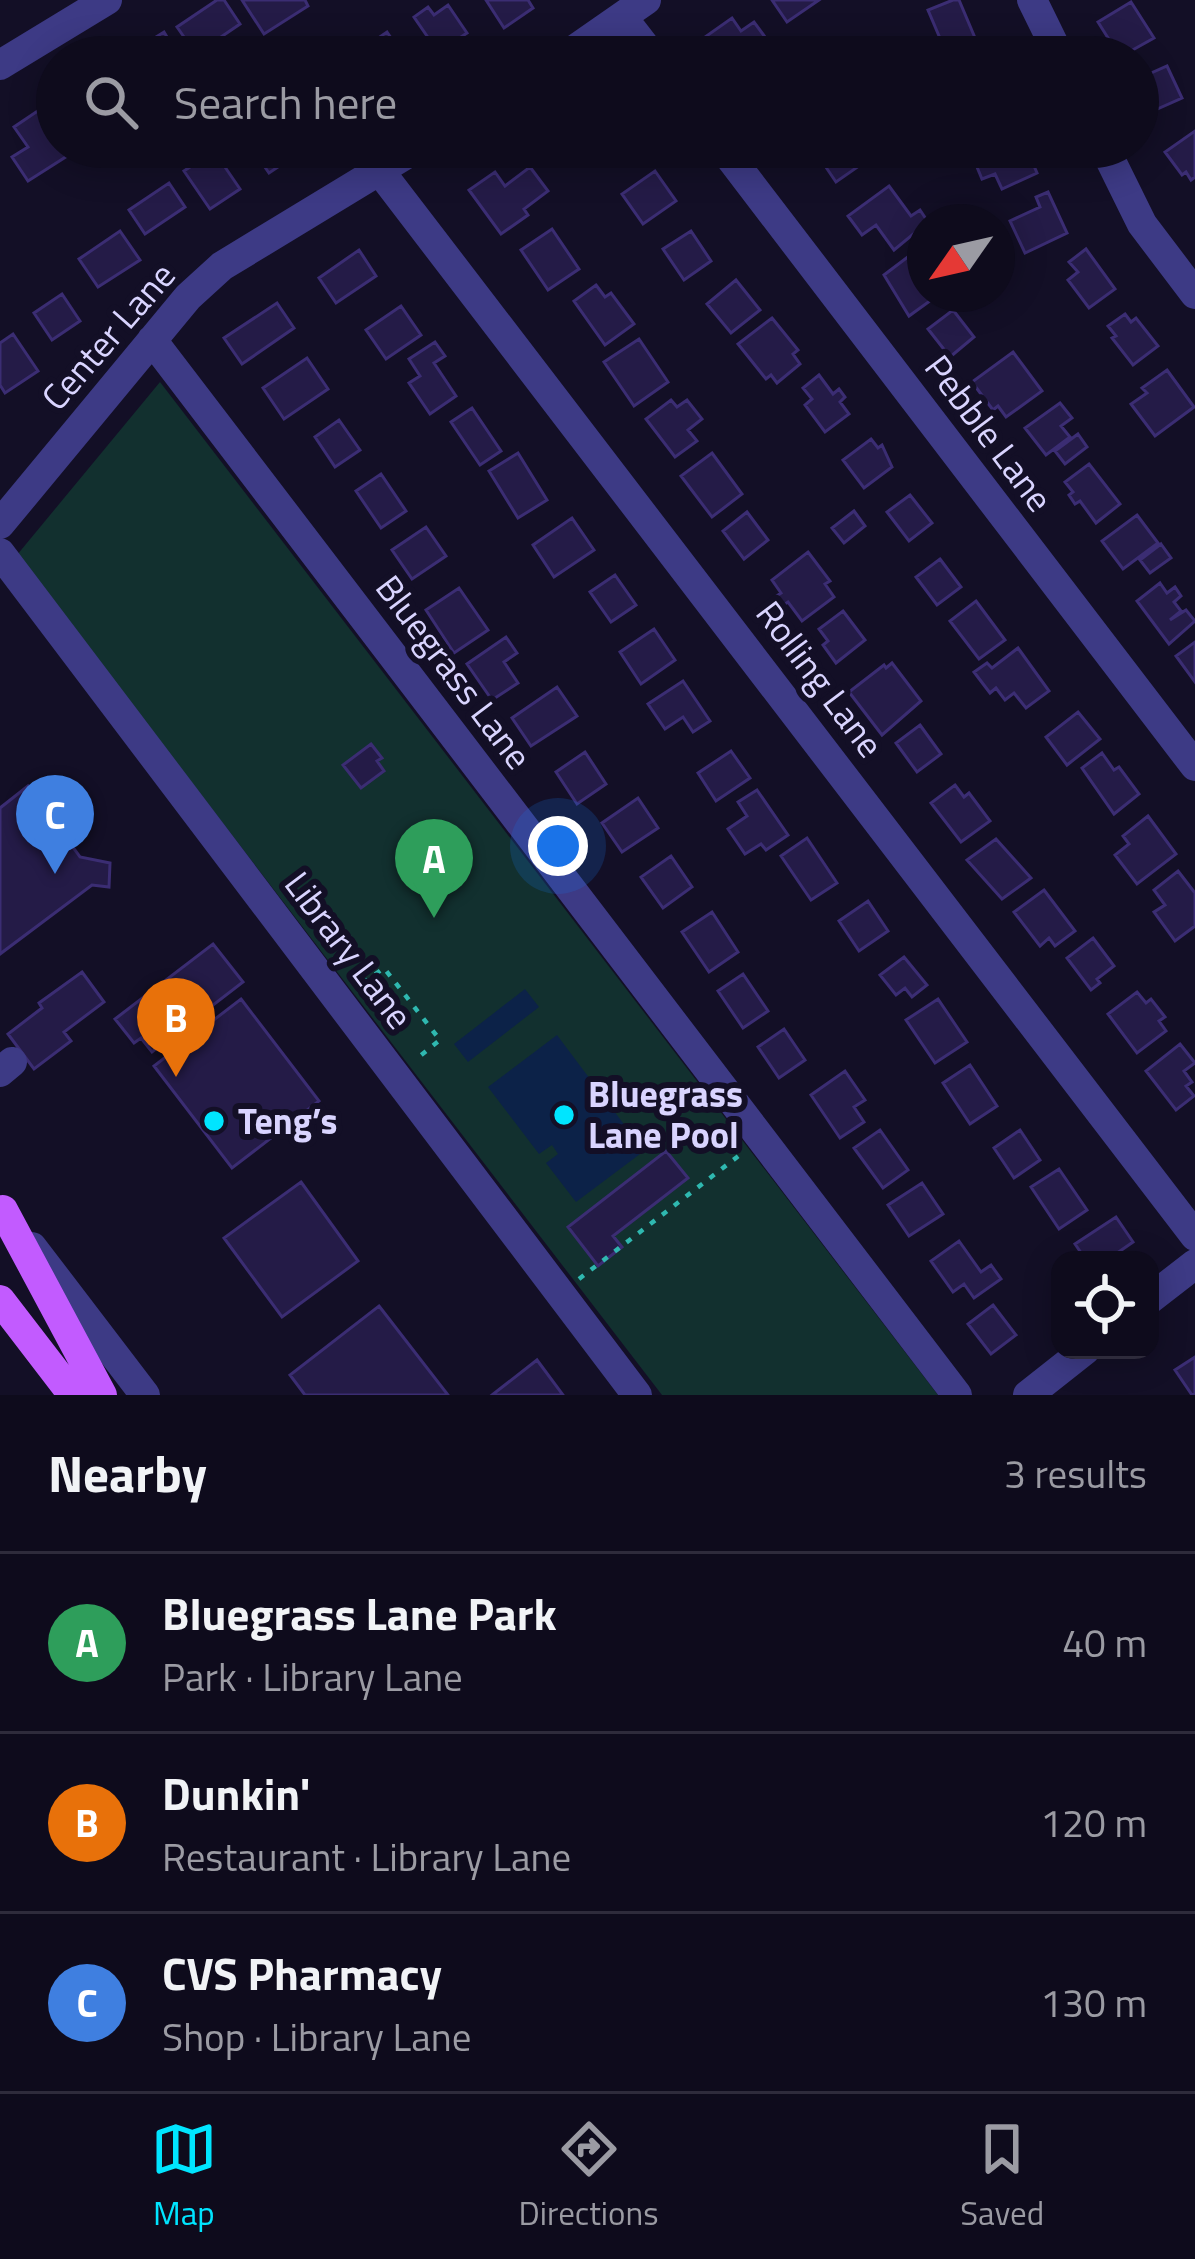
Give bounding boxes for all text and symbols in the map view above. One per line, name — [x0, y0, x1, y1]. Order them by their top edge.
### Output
search box — [36, 36, 1159, 168]
text: Search here — [174, 68, 397, 136]
icon: search — [78, 69, 144, 135]
north arrow — [907, 204, 1015, 312]
street label: Center Lane — [28, 249, 188, 422]
street label: Pebble Lane — [912, 342, 1067, 523]
street label: Bluegrass Lane — [363, 563, 546, 780]
street label: Rolling Lane — [743, 589, 898, 769]
pin: C — [16, 775, 94, 874]
your location — [528, 816, 588, 876]
pin: A — [395, 819, 473, 918]
street label: Library Lane — [272, 859, 427, 1040]
pin: B — [137, 978, 215, 1077]
place label: Bluegrass Lane Pool — [588, 1066, 743, 1162]
place label: Teng’s — [238, 1093, 337, 1148]
marker: Bluegrass Lane Pool — [551, 1102, 577, 1128]
marker: Teng’s — [201, 1108, 227, 1134]
map controls — [1051, 1251, 1159, 1359]
button: locate — [1051, 1251, 1159, 1359]
text: Nearby — [48, 1434, 207, 1512]
text: 3 results — [1004, 1444, 1147, 1503]
text: Bluegrass Lane Park — [162, 1579, 557, 1647]
text: A — [75, 1613, 99, 1672]
text: 40 m — [1062, 1613, 1147, 1672]
text: Park · Library Lane — [162, 1647, 463, 1706]
text: Dunkin' — [162, 1759, 310, 1827]
text: B — [75, 1793, 99, 1852]
text: 120 m — [1040, 1793, 1147, 1852]
text: Restaurant · Library Lane — [162, 1827, 571, 1886]
text: CVS Pharmacy — [162, 1939, 442, 2007]
text: C — [76, 1973, 98, 2032]
text: 130 m — [1040, 1973, 1147, 2032]
text: Shop · Library Lane — [162, 2007, 471, 2066]
tab: Map — [151, 2116, 217, 2238]
tab: Directions — [519, 2116, 658, 2238]
tab: Saved — [960, 2116, 1044, 2238]

